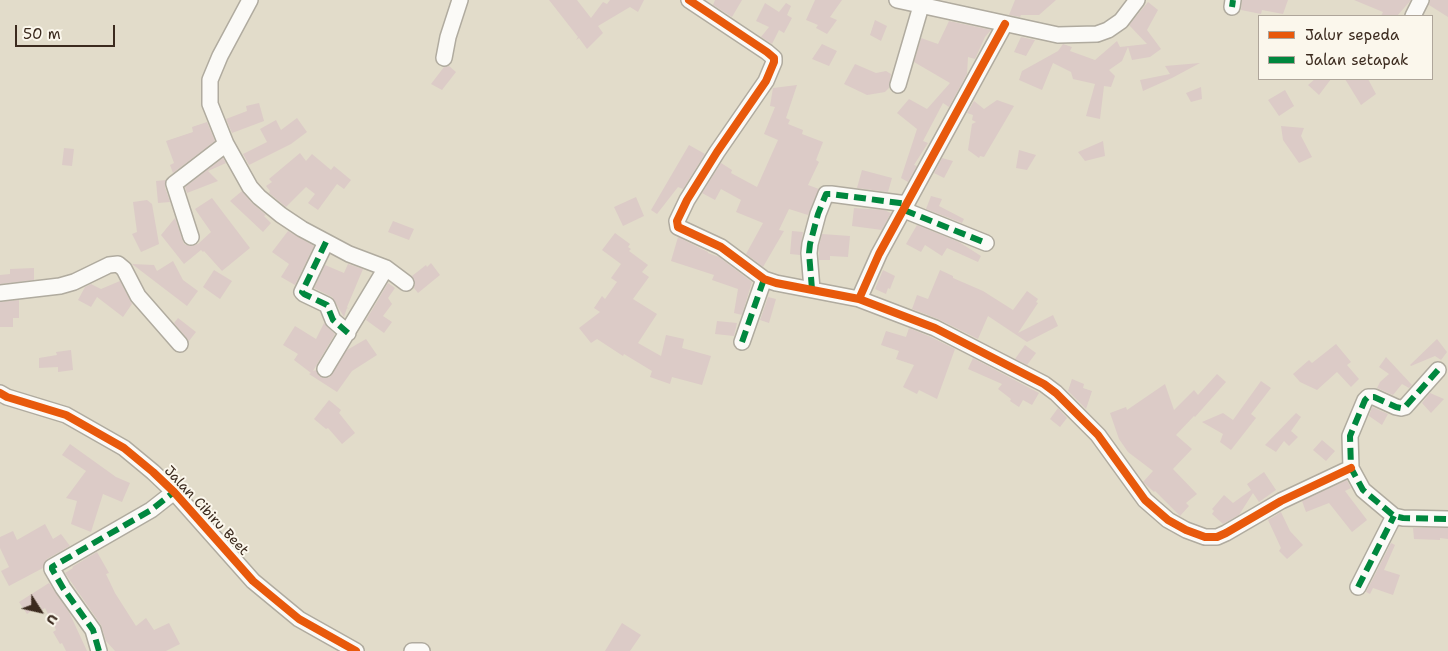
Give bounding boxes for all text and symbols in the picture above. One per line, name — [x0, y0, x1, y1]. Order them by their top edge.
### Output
scale bar — [18, 15, 118, 47]
legend — [1258, 15, 1433, 80]
text: 50 m — [23, 24, 61, 44]
text: Jalur sepeda — [1305, 25, 1399, 45]
text: Jalan setapak — [1305, 50, 1409, 70]
street label: Jalan Cibiru Beet — [160, 463, 252, 559]
north arrow — [15, 586, 65, 636]
text: U — [42, 611, 62, 629]

